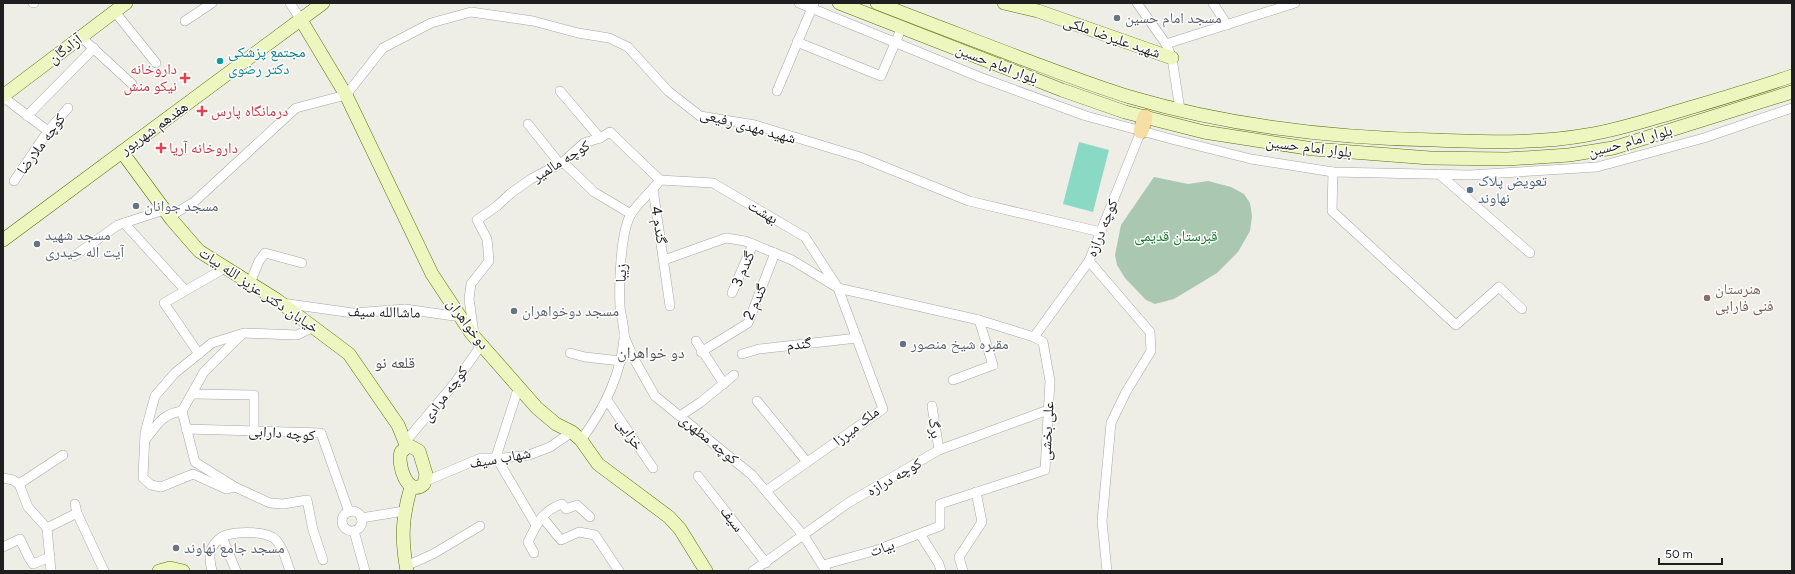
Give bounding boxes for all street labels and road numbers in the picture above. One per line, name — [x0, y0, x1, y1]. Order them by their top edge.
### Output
street label: شهید علیرضا ملکی — [1061, 12, 1163, 63]
street label: آزادگان — [44, 30, 87, 68]
street label: بلوار امام حسین — [953, 40, 1041, 89]
street label: هفدهم شهریور — [116, 97, 192, 160]
street label: شهید مهدی رفیعی — [698, 105, 798, 148]
street label: کوچه ملارضا — [13, 110, 69, 178]
street label: بلوار امام حسین — [1586, 121, 1675, 162]
street label: بلوار امام حسین — [1265, 133, 1353, 162]
street label: کوچه مالمیر — [528, 136, 593, 186]
street label: بهشت — [745, 196, 781, 228]
street label: کوچه درازه — [1082, 196, 1122, 260]
street label: گندم 4 — [646, 205, 671, 246]
street label: خیابان دکتر عزیز الله بیات — [195, 243, 323, 338]
street label: گندم 3 — [727, 248, 760, 290]
street label: زیبا — [612, 263, 630, 283]
street label: گندم 2 — [739, 281, 772, 323]
street label: دوخواهران — [442, 295, 493, 354]
street label: ماشاالله سیف — [347, 302, 421, 322]
street label: گندم — [786, 334, 813, 355]
street label: کوچه مرادی — [418, 363, 473, 426]
street label: علی بخشی — [1036, 400, 1059, 461]
street label: ملک میرزا — [829, 402, 883, 450]
street label: کوچه مطهری — [675, 410, 742, 469]
street label: خزایی — [612, 415, 647, 454]
street label: برگ — [924, 416, 946, 440]
street label: کوچه دارابی — [248, 422, 316, 445]
street label: شهاب سیف — [468, 444, 532, 472]
street label: کوچه درازه — [863, 454, 925, 500]
street label: سیف — [716, 503, 748, 535]
street label: بیات — [867, 535, 897, 561]

